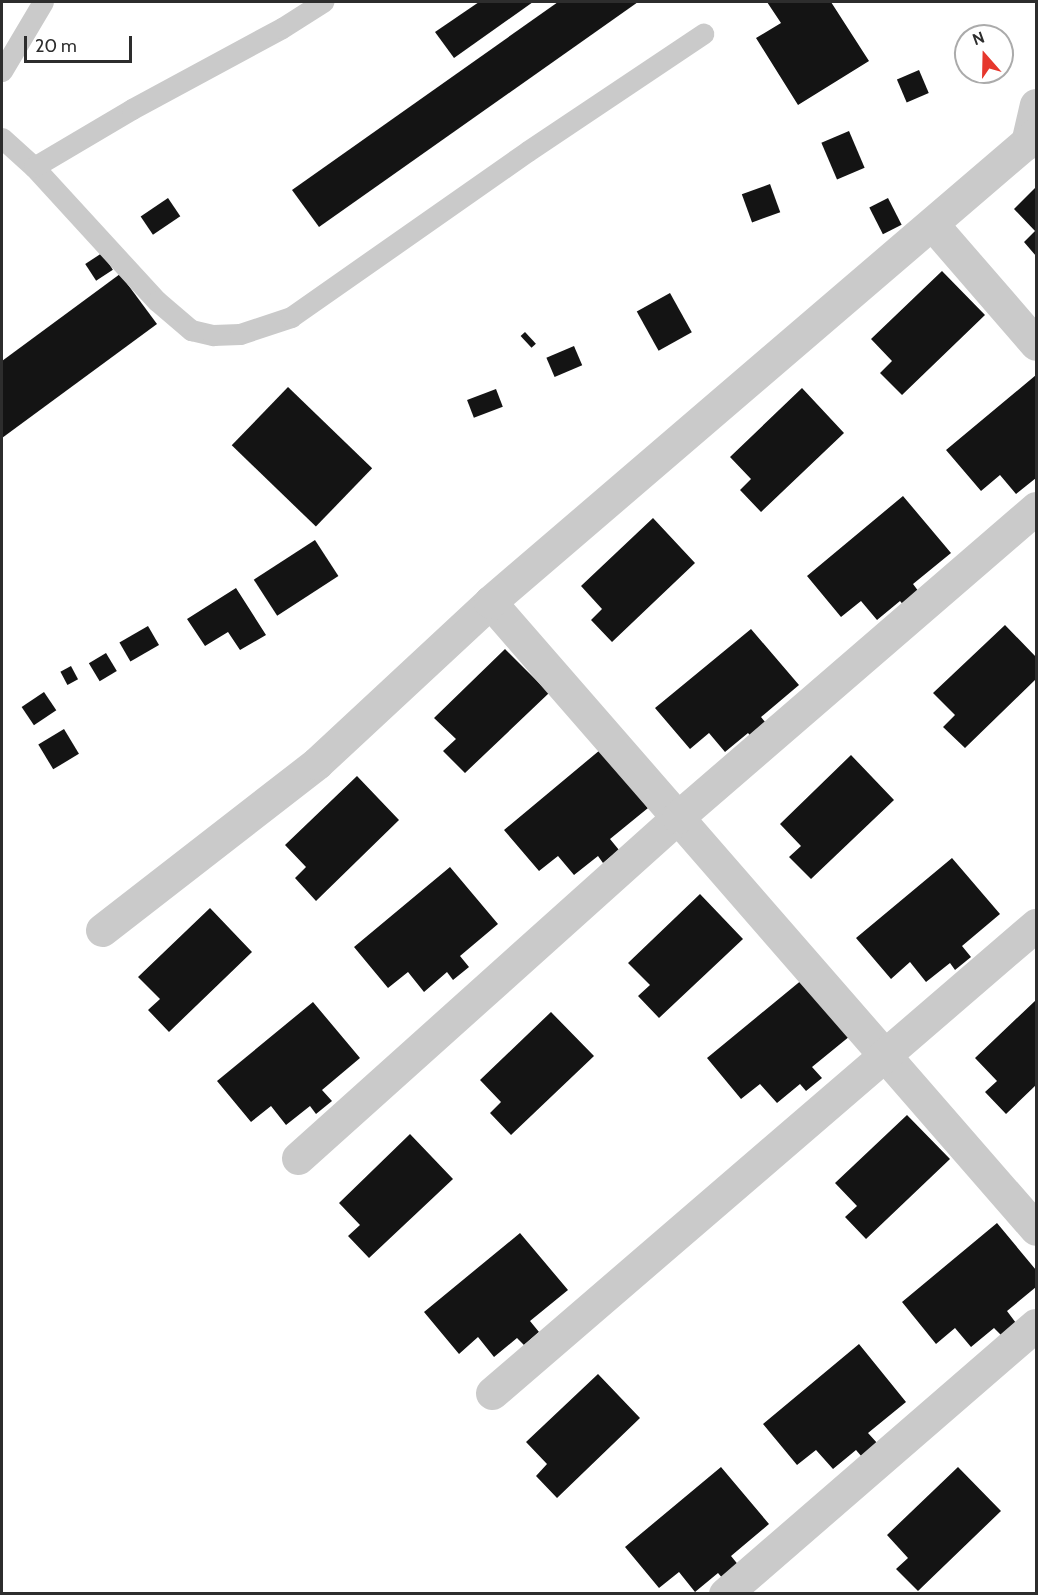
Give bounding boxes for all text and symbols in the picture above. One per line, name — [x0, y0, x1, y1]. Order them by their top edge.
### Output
scale bar — [27, 24, 135, 62]
north arrow — [954, 24, 1014, 84]
text: N — [970, 28, 987, 49]
text: 20 m — [35, 35, 77, 57]

